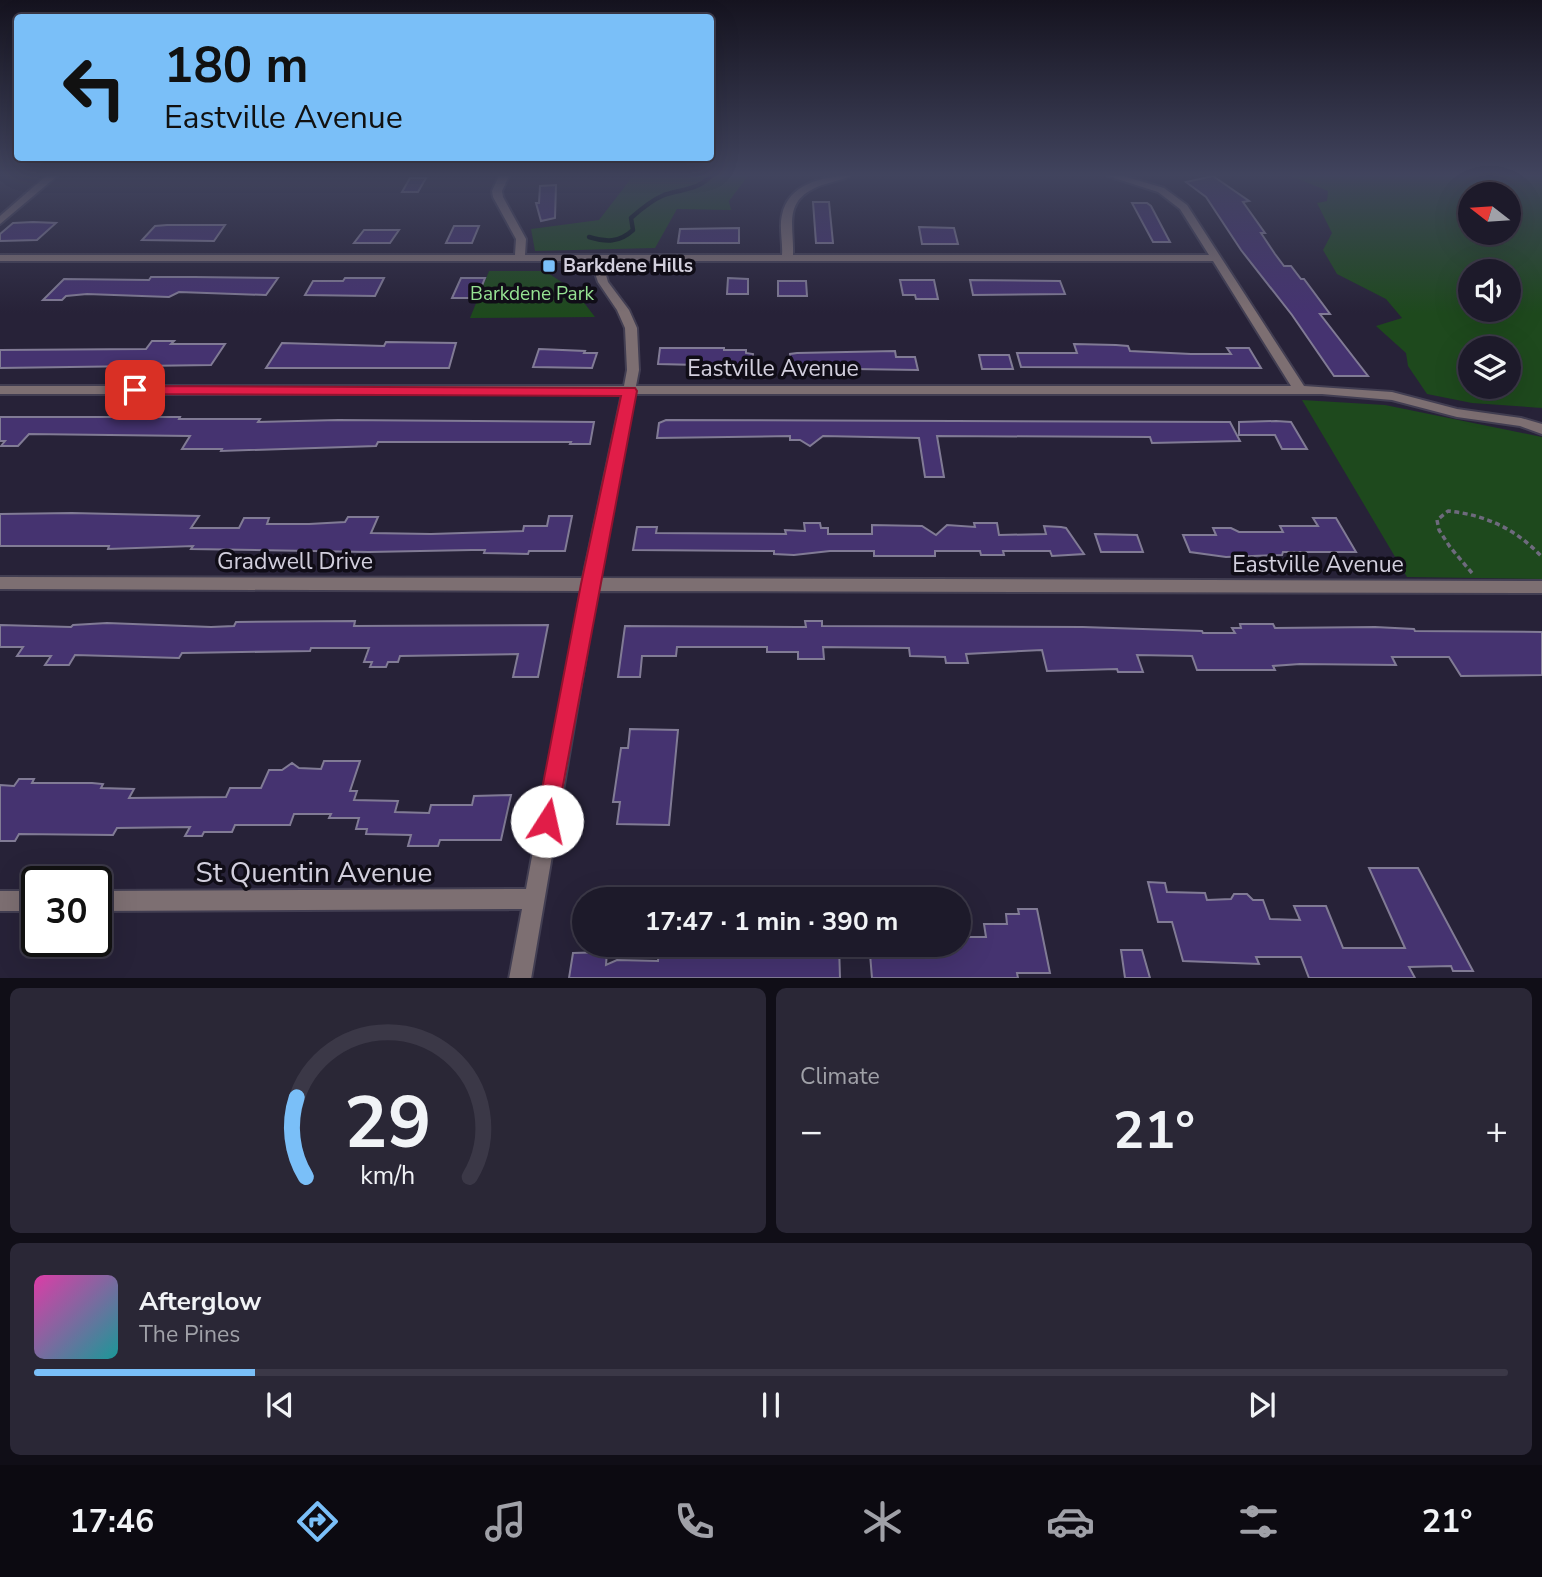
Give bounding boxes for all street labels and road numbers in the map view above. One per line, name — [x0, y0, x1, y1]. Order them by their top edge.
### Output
street label: Eastville Avenue — [687, 353, 859, 384]
street label: Gradwell Drive — [217, 546, 373, 577]
street label: Eastville Avenue — [1232, 549, 1404, 580]
street label: St Quentin Avenue — [196, 854, 432, 892]

